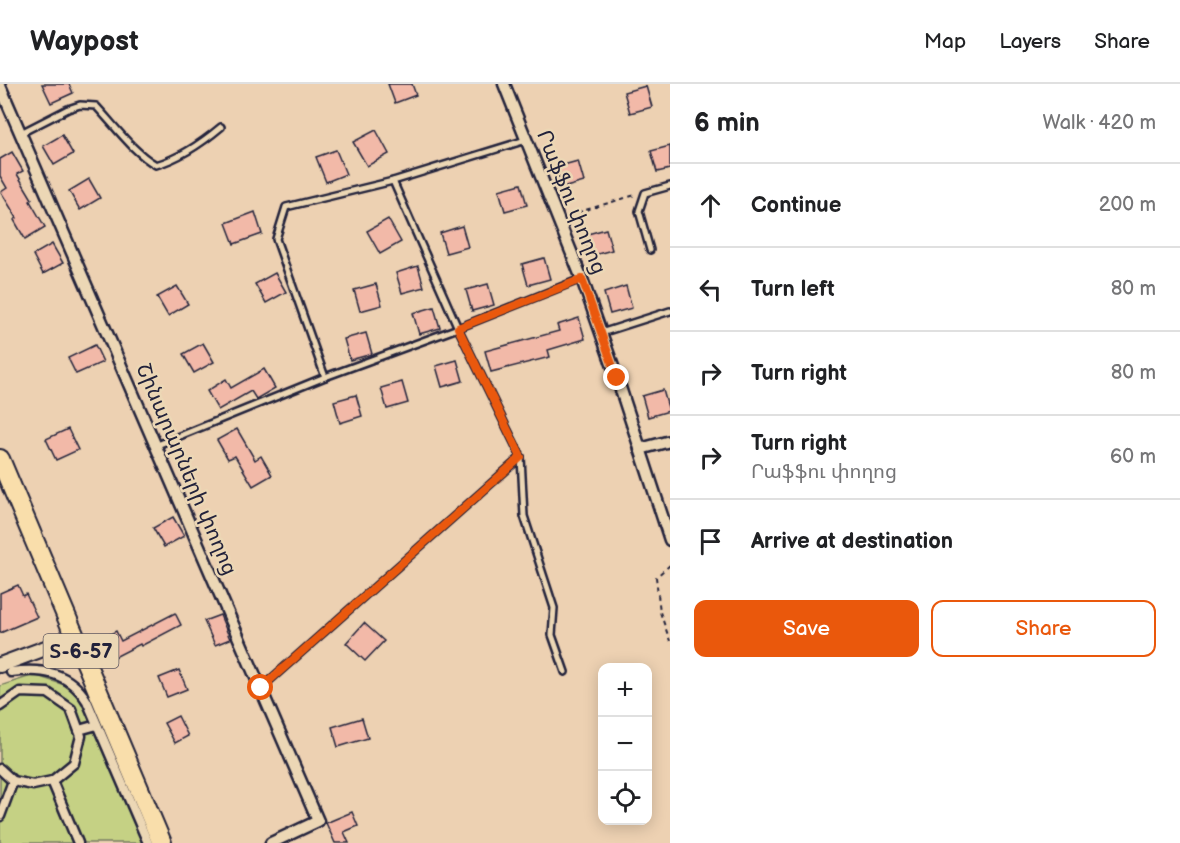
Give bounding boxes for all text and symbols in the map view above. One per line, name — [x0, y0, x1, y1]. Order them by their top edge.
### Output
text: Waypost — [30, 25, 139, 58]
text: Map — [924, 29, 966, 54]
text: Layers — [999, 29, 1061, 54]
text: Share — [1094, 29, 1150, 54]
text: 6 min — [694, 108, 760, 139]
text: Walk · 420 m — [1043, 111, 1156, 135]
street label: Րաֆֆու փողոց — [531, 126, 612, 278]
icon: ahead — [694, 189, 727, 222]
text: Continue — [751, 192, 841, 219]
text: 200 m — [1099, 193, 1156, 217]
icon: left — [694, 273, 727, 306]
text: Turn left — [751, 276, 835, 303]
text: 80 m — [1111, 277, 1156, 301]
icon: right — [694, 357, 727, 390]
street label: Շինարարների փողոց — [131, 360, 243, 579]
text: Turn right — [751, 360, 847, 387]
text: 80 m — [1111, 361, 1156, 385]
route end — [603, 364, 629, 390]
text: Turn right — [751, 430, 847, 457]
icon: right — [694, 441, 727, 474]
text: 60 m — [1110, 445, 1156, 469]
text: Րաֆֆու փողոց — [751, 460, 897, 484]
icon: arrive — [694, 525, 727, 558]
text: Arrive at destination — [751, 528, 953, 555]
button: Save — [694, 600, 919, 657]
button: Share — [931, 600, 1156, 657]
road number: Տ-6-57 — [44, 634, 118, 668]
map controls — [598, 663, 652, 825]
button: + — [598, 663, 652, 717]
route start — [247, 674, 273, 700]
button: − — [598, 717, 652, 771]
button: locate — [598, 771, 652, 825]

